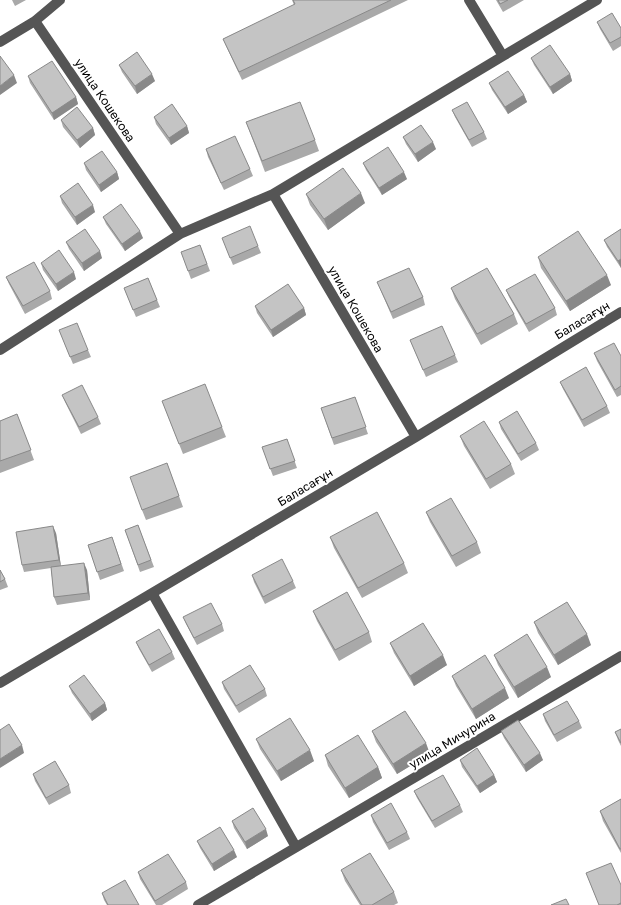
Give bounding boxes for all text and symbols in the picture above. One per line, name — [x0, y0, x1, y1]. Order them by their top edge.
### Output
street label: улица Кошекова — [71, 55, 139, 145]
street label: улица Кошекова — [325, 263, 387, 355]
street label: Баласағұн — [552, 298, 612, 342]
street label: Баласағұн — [275, 465, 335, 509]
street label: улица Мичурина — [406, 708, 498, 772]

